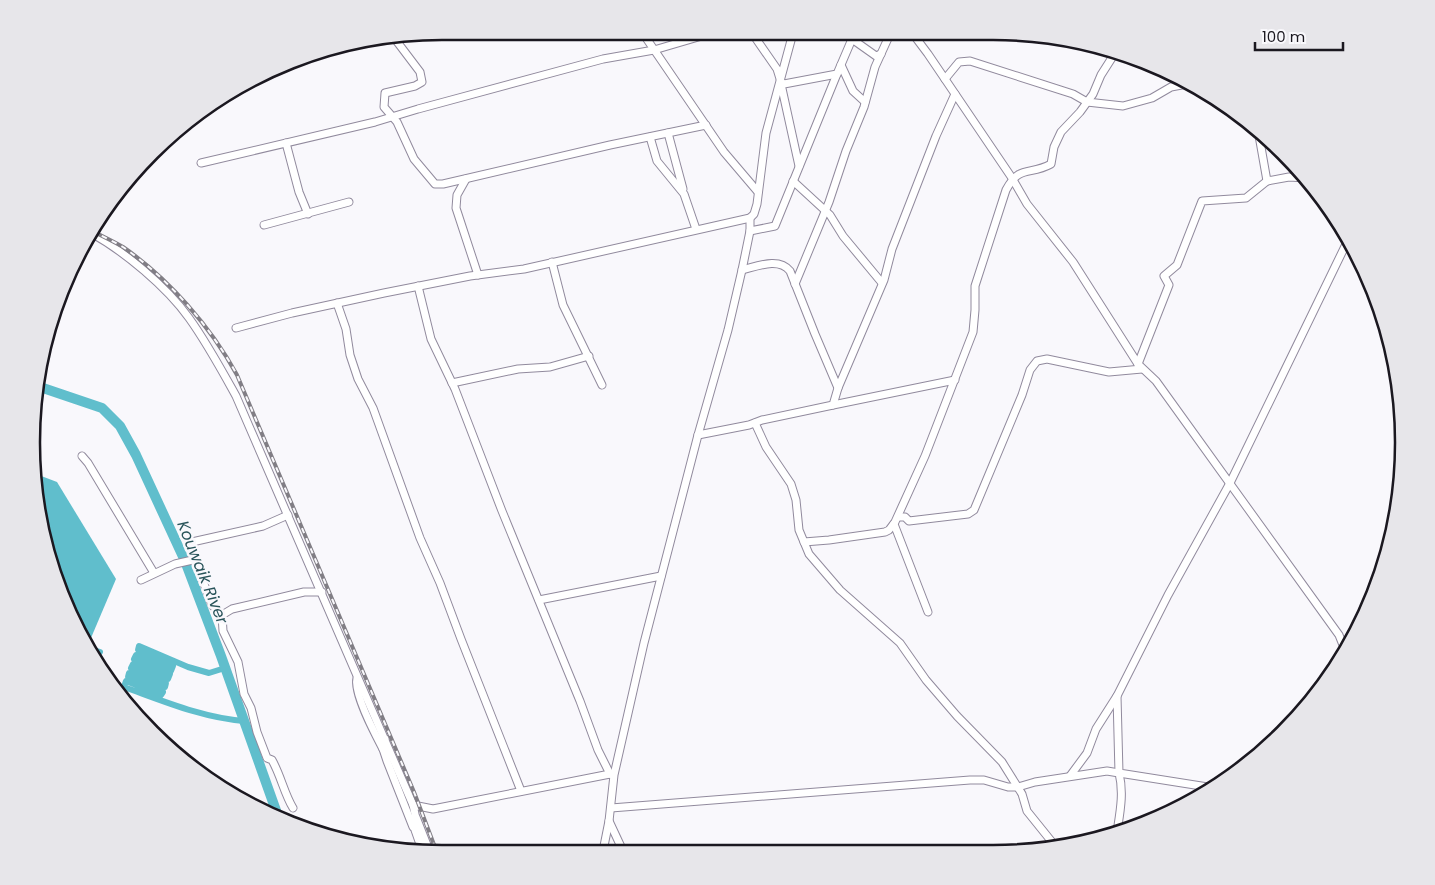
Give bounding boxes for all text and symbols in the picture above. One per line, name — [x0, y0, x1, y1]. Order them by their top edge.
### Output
scale bar — [1255, 20, 1342, 52]
text: 100 m — [1262, 26, 1305, 47]
water label: Kouwaik River — [171, 517, 234, 628]

